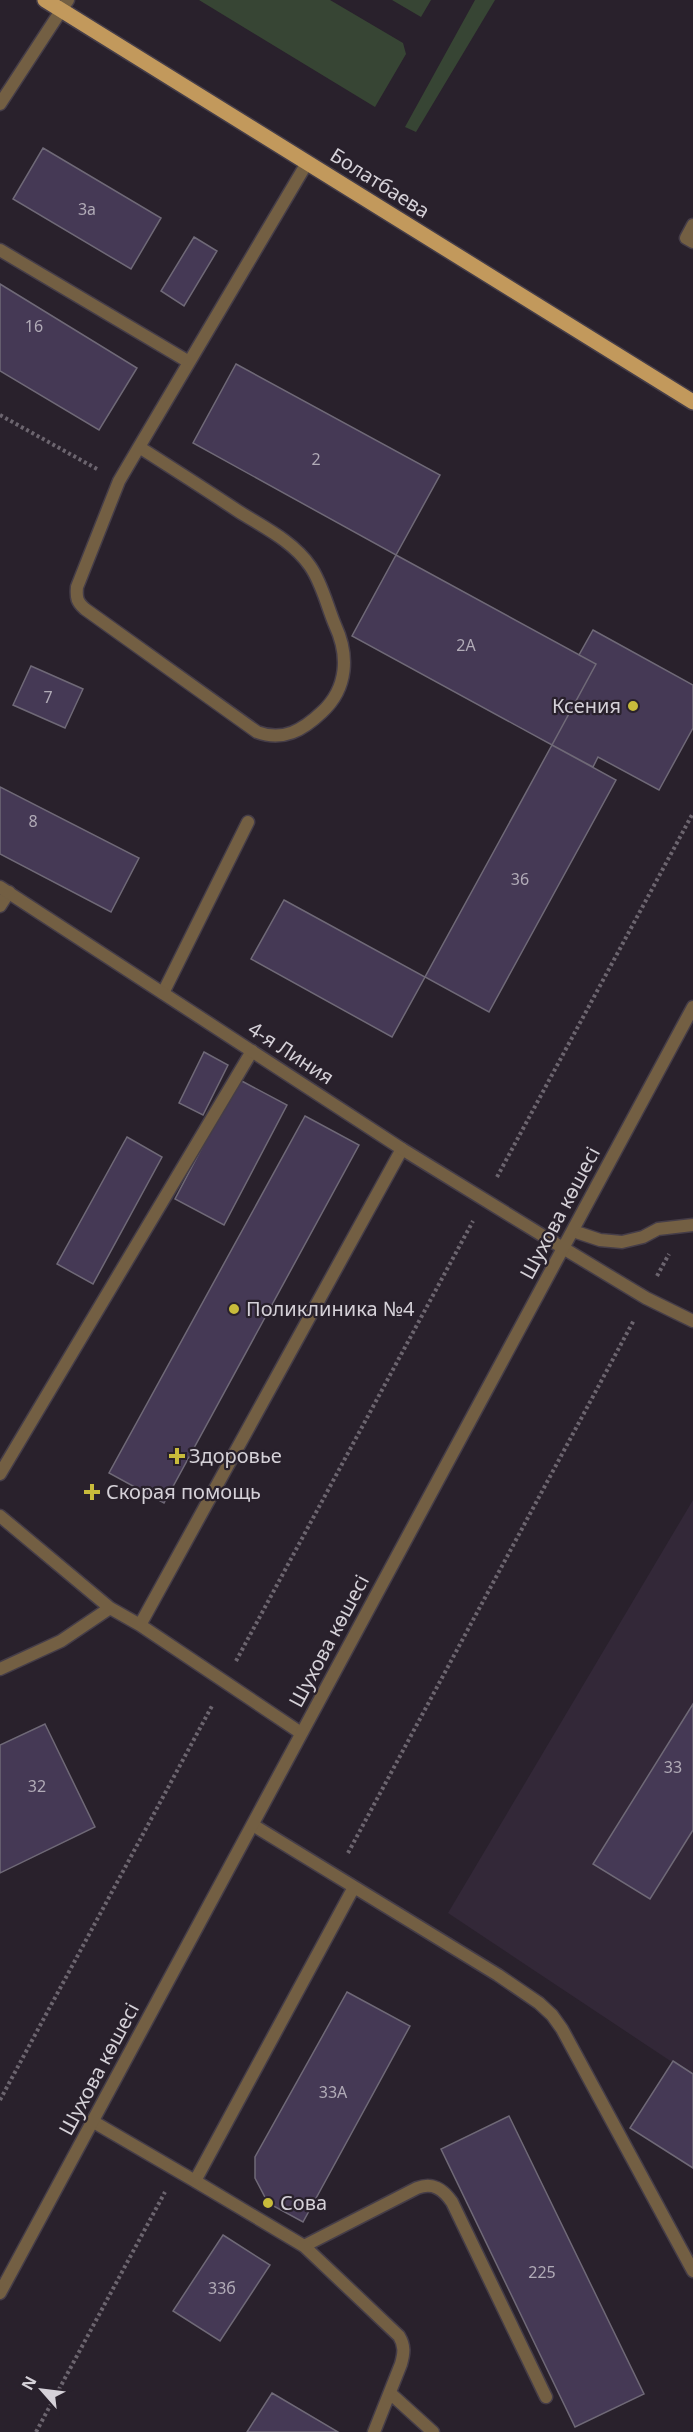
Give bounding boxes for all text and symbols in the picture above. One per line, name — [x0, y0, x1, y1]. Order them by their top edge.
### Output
street label: Болатбаева — [325, 141, 435, 224]
house number: 3а — [78, 198, 96, 220]
house number: 16 — [25, 315, 43, 337]
house number: 2 — [311, 448, 321, 470]
house number: 2А — [456, 634, 476, 656]
house number: 7 — [43, 686, 53, 708]
place label: Ксения — [552, 692, 621, 719]
marker: Ксения — [626, 699, 640, 713]
house number: 8 — [28, 810, 38, 832]
house number: 36 — [511, 868, 529, 890]
street label: 4-я Линия — [243, 1015, 339, 1090]
street label: Шухова көшесі — [513, 1142, 606, 1284]
place label: Поликлиника №4 — [246, 1295, 415, 1322]
marker: Поликлиника №4 — [227, 1302, 241, 1316]
place label: Здоровье — [189, 1442, 282, 1469]
marker: Здоровье — [170, 1449, 184, 1463]
place label: Скорая помощь — [106, 1478, 261, 1505]
marker: Скорая помощь — [83, 1483, 101, 1501]
street label: Шухова көшесі — [282, 1570, 375, 1712]
house number: 33 — [664, 1756, 682, 1778]
house number: 32 — [28, 1775, 46, 1797]
street label: Шухова көшесі — [52, 1998, 145, 2140]
house number: 33А — [319, 2081, 348, 2103]
place label: Сова — [280, 2189, 327, 2216]
marker: Сова — [261, 2196, 275, 2210]
house number: 225 — [528, 2261, 556, 2283]
house number: 33б — [208, 2277, 236, 2299]
north arrow — [12, 2360, 72, 2420]
text: N — [16, 2372, 42, 2394]

